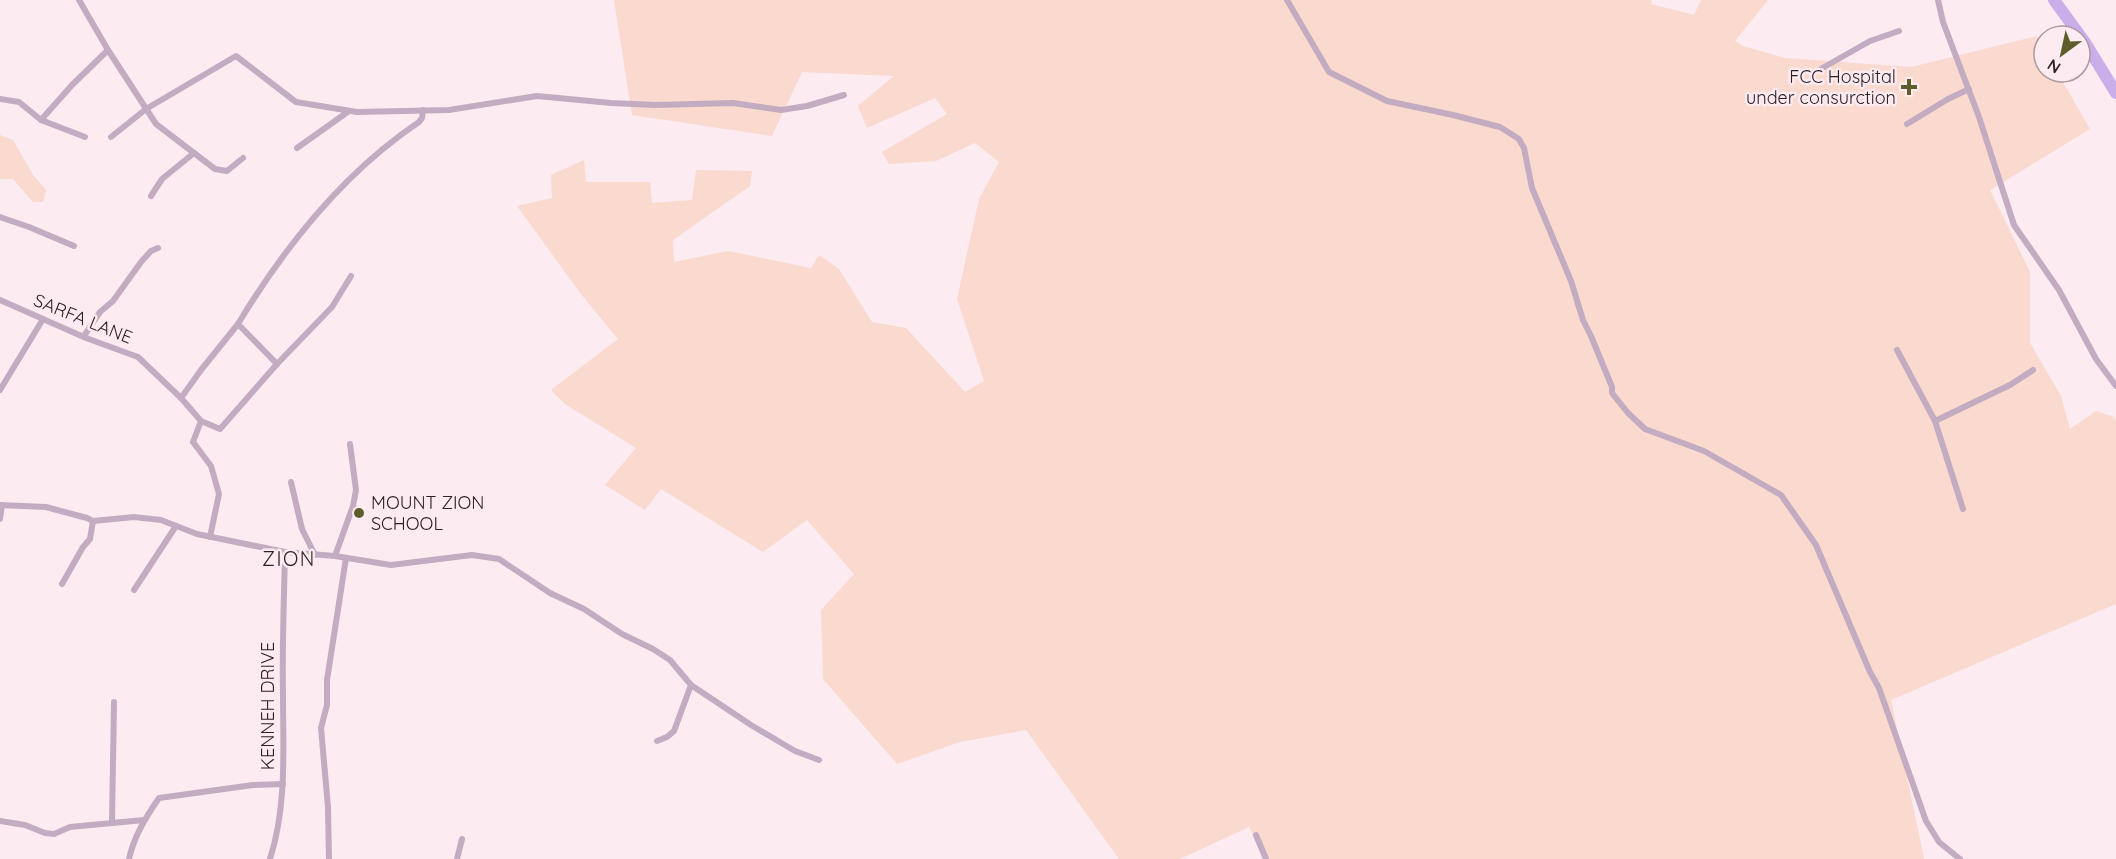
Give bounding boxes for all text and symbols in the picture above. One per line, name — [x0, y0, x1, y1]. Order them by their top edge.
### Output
north arrow — [2032, 24, 2092, 84]
text: N — [2043, 55, 2064, 78]
place label: FCC Hospital under consurction — [1746, 65, 1896, 109]
marker: FCC Hospital under consurction — [1900, 78, 1918, 96]
street label: SARFA LANE — [30, 288, 136, 349]
place label: MOUNT ZION SCHOOL — [371, 491, 484, 535]
marker: MOUNT ZION SCHOOL — [352, 506, 366, 520]
district label: ZION — [262, 546, 316, 571]
street label: KENNEH DRIVE — [256, 642, 279, 770]

